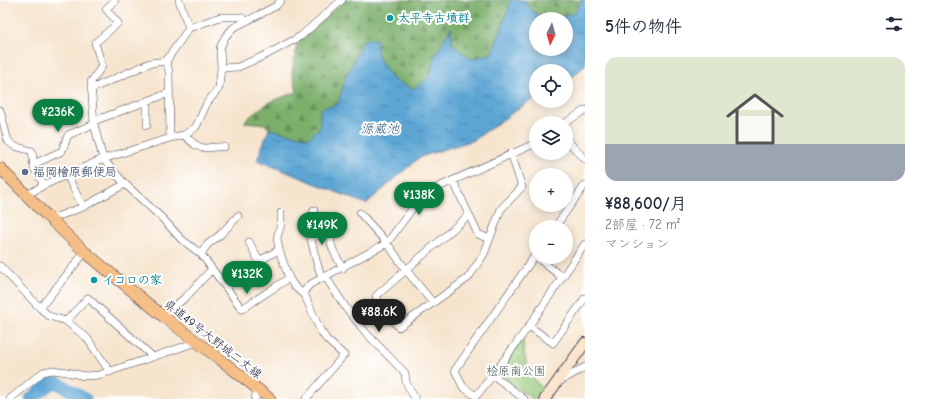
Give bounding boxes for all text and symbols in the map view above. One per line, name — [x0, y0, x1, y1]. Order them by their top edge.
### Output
place label: 太平寺古墳群 — [398, 11, 470, 25]
north arrow — [529, 12, 573, 56]
map controls — [529, 12, 573, 264]
marker: 太平寺古墳群 — [385, 13, 395, 23]
icon: filters — [883, 13, 905, 35]
text: 5件の物件 — [605, 17, 682, 36]
button: locate — [529, 64, 573, 108]
icon: home — [719, 83, 791, 155]
pin: ¥236K — [30, 99, 86, 133]
text: ¥236K — [41, 104, 75, 119]
button: layers — [529, 116, 573, 160]
water label: 源蔵池 — [360, 121, 400, 136]
place label: 福岡檜原郵便局 — [33, 165, 117, 179]
marker: 福岡檜原郵便局 — [20, 167, 30, 177]
button: + — [529, 168, 573, 212]
pin: ¥138K — [391, 182, 447, 216]
text: ¥138K — [403, 187, 435, 202]
text: ¥88,600/月 — [605, 194, 687, 213]
pin: ¥149K — [294, 212, 350, 246]
text: ¥149K — [306, 217, 338, 232]
text: 2部屋 · 72 m² — [605, 217, 680, 232]
button: − — [529, 220, 573, 264]
text: マンション — [605, 236, 669, 251]
pin: ¥132K — [219, 261, 275, 295]
text: ¥132K — [231, 266, 263, 281]
place label: イコロの家 — [102, 273, 162, 287]
marker: イコロの家 — [89, 275, 99, 285]
street label: 県道49号大野城二丈線 — [161, 296, 265, 382]
pin: ¥88.6K — [346, 299, 412, 333]
text: ¥88.6K — [361, 304, 397, 319]
park label: 桧原南公園 — [486, 364, 546, 378]

